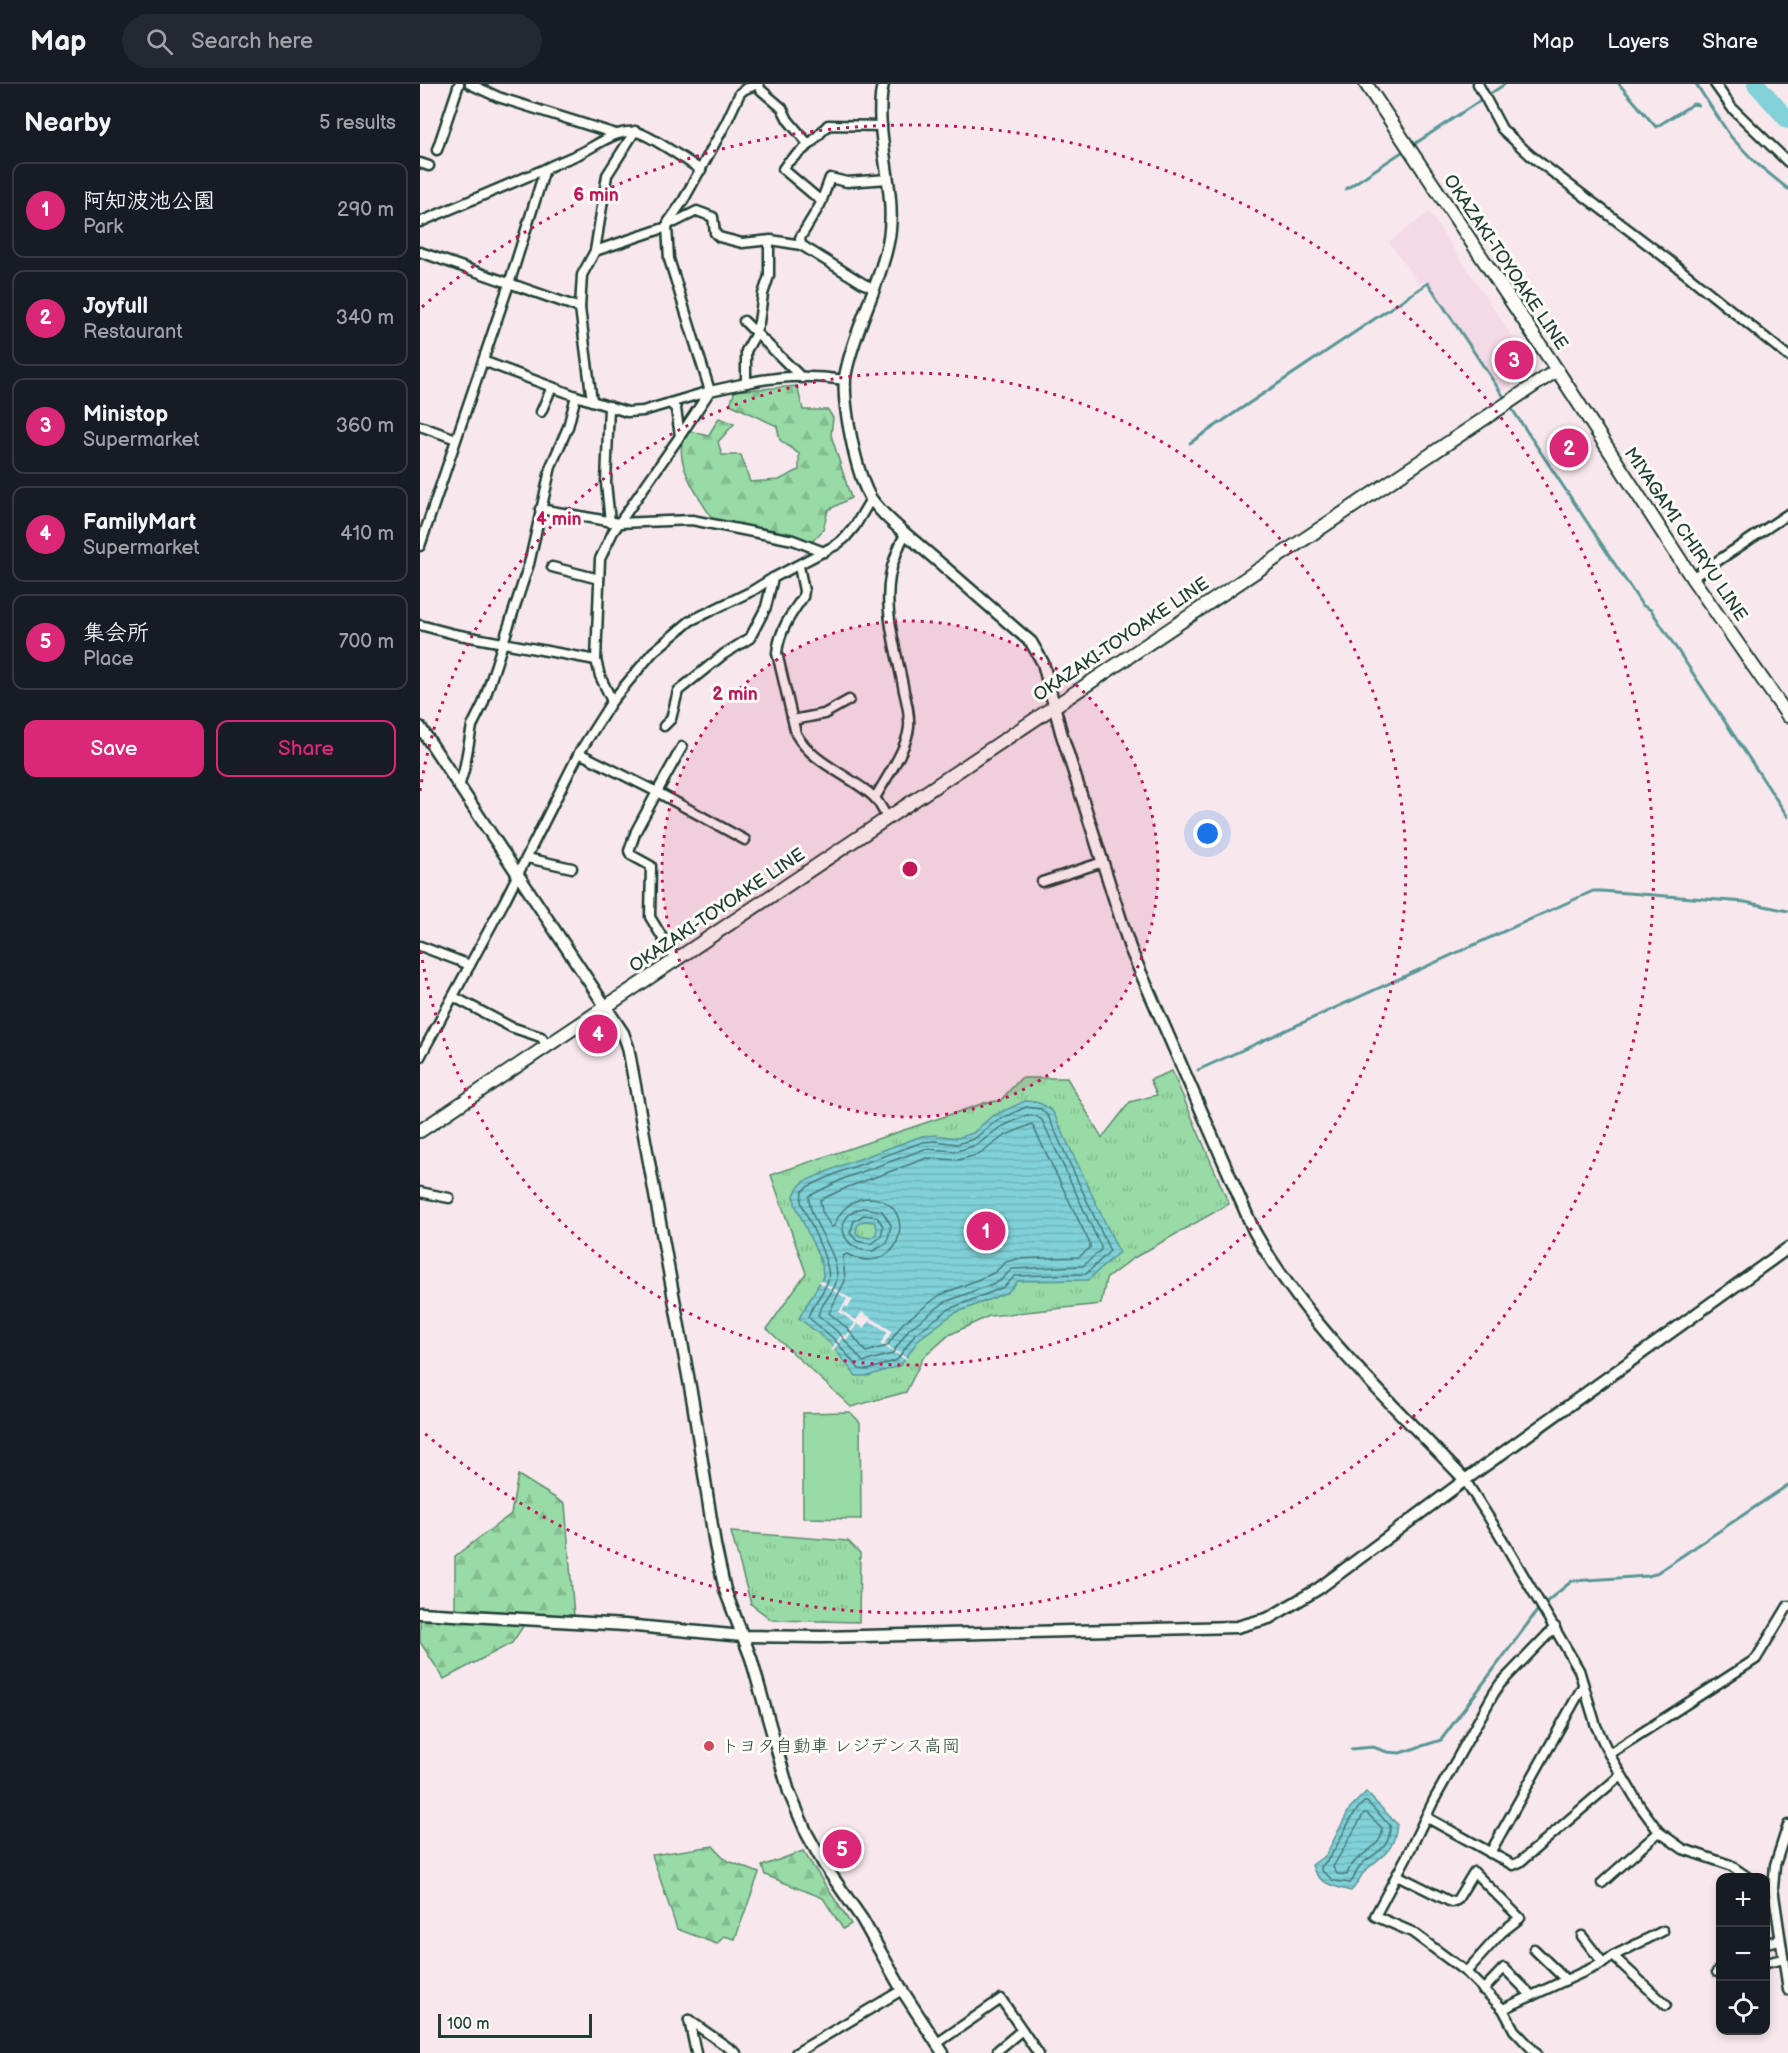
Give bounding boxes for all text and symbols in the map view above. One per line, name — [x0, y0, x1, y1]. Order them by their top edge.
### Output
search box — [122, 14, 542, 68]
text: Map — [30, 25, 86, 58]
icon: search — [143, 25, 176, 58]
text: Search here — [191, 28, 313, 55]
text: Map — [1532, 29, 1574, 54]
text: Layers — [1607, 29, 1669, 54]
text: Share — [1702, 29, 1758, 54]
text: Nearby — [24, 108, 111, 139]
text: 5 results — [319, 111, 396, 135]
street label: OKAZAKI-TOYOAKE LINE — [1439, 171, 1572, 354]
text: 6 min — [573, 185, 619, 206]
text: 阿知波池公園 — [83, 188, 215, 215]
text: 1 — [41, 198, 50, 222]
text: 290 m — [337, 198, 394, 222]
text: Park — [83, 215, 123, 239]
text: Joyfull — [83, 293, 148, 320]
text: 2 — [40, 306, 51, 330]
text: 340 m — [336, 306, 394, 330]
text: Restaurant — [83, 320, 183, 344]
pin: 3 — [1494, 338, 1534, 382]
text: Ministop — [83, 401, 168, 428]
text: 3 — [40, 414, 51, 438]
text: 360 m — [336, 414, 394, 438]
pin: 2 — [1550, 426, 1588, 470]
text: Supermarket — [83, 428, 199, 452]
street label: MIYAGAMI CHIRYU LINE — [1620, 443, 1752, 625]
text: FamilyMart — [83, 509, 196, 536]
text: 4 min — [536, 509, 582, 530]
text: 4 — [40, 522, 51, 546]
text: 410 m — [340, 522, 394, 546]
text: Supermarket — [83, 536, 199, 560]
street label: OKAZAKI-TOYOAKE LINE — [1030, 573, 1213, 706]
text: 集会所 — [83, 620, 149, 647]
text: 5 — [40, 630, 51, 654]
text: 700 m — [339, 630, 394, 654]
text: Place — [83, 647, 134, 671]
text: 2 min — [712, 684, 758, 705]
button: Save — [24, 720, 204, 777]
button: Share — [216, 720, 396, 777]
your location — [1193, 819, 1222, 848]
street label: OKAZAKI-TOYOAKE LINE — [626, 844, 809, 977]
centre of rings — [900, 859, 920, 879]
pin: 4 — [578, 1012, 618, 1056]
pin: 1 — [966, 1208, 1006, 1254]
place label: トヨタ自動車 レジデンス高岡 — [721, 1736, 960, 1757]
marker: トヨタ自動車 レジデンス高岡 — [702, 1739, 716, 1753]
pin: 5 — [822, 1826, 862, 1872]
map controls — [1716, 1873, 1770, 2035]
button: + — [1716, 1873, 1770, 1927]
button: − — [1716, 1927, 1770, 1981]
button: locate — [1716, 1981, 1770, 2035]
scale bar — [438, 2011, 592, 2038]
text: 100 m — [447, 2015, 490, 2034]

